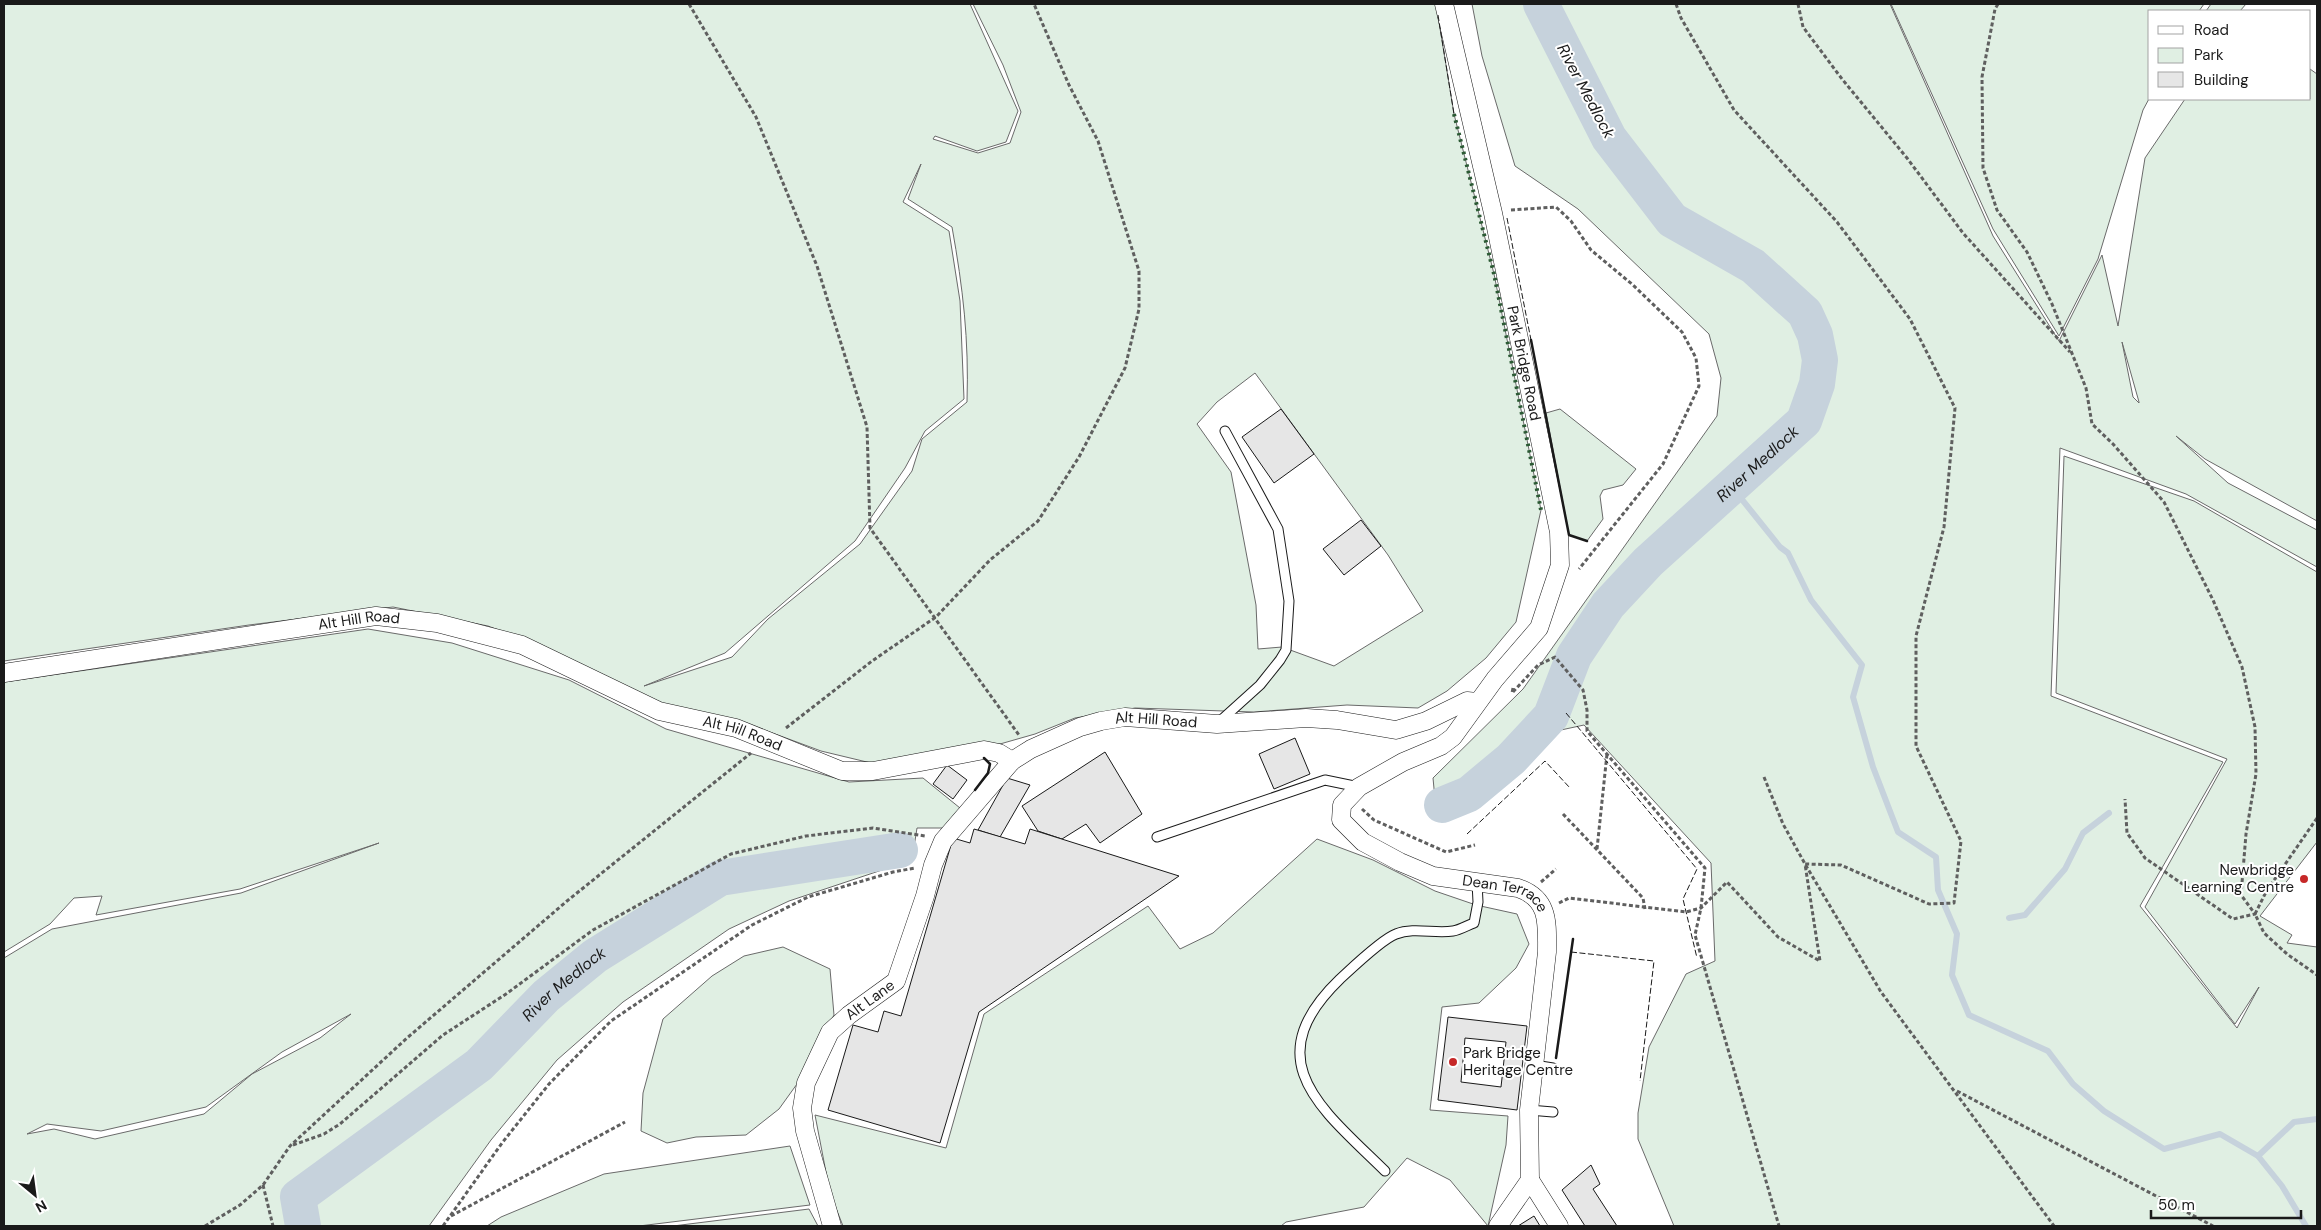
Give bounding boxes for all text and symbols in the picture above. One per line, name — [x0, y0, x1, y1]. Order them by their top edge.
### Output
legend — [2148, 10, 2311, 100]
text: Road — [2194, 20, 2229, 40]
water label: River Medlock — [1552, 40, 1620, 143]
text: Park — [2194, 45, 2224, 65]
text: Building — [2194, 70, 2249, 90]
street label: Park Bridge Road — [1502, 304, 1546, 422]
water label: River Medlock — [1711, 420, 1804, 506]
street label: Alt Hill Road — [316, 606, 401, 635]
street label: Alt Hill Road — [1113, 707, 1198, 732]
street label: Alt Hill Road — [701, 711, 785, 756]
place label: Newbridge Learning Centre — [2183, 860, 2294, 897]
street label: Dean Terrace — [1461, 870, 1553, 915]
marker: Newbridge Learning Centre — [2298, 873, 2310, 885]
water label: River Medlock — [517, 941, 610, 1025]
street label: Alt Lane — [841, 975, 899, 1024]
place label: Park Bridge Heritage Centre — [1463, 1043, 1573, 1080]
marker: Park Bridge Heritage Centre — [1447, 1056, 1459, 1068]
north arrow — [10, 1170, 60, 1220]
scale bar — [2151, 1188, 2301, 1220]
text: 50 m — [2158, 1195, 2195, 1215]
text: N — [32, 1196, 50, 1217]

